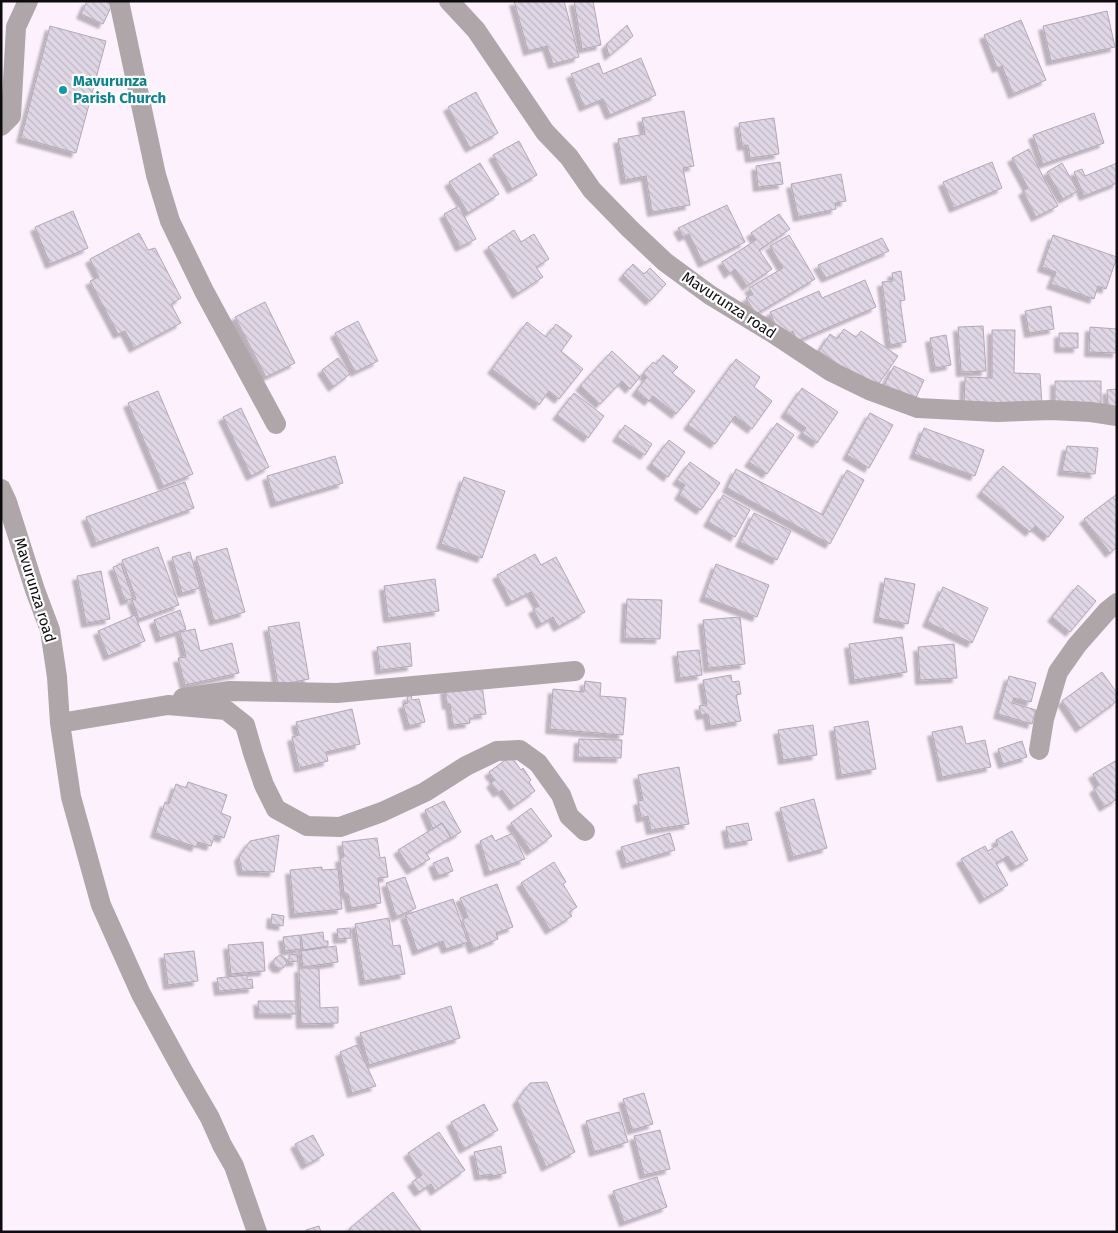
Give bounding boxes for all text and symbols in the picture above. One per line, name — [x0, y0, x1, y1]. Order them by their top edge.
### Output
place label: Mavurunza Parish Church — [73, 72, 166, 107]
marker: Mavurunza Parish Church — [57, 84, 69, 96]
street label: Mavurunza road — [679, 268, 779, 342]
street label: Mavurunza road — [11, 535, 59, 645]

